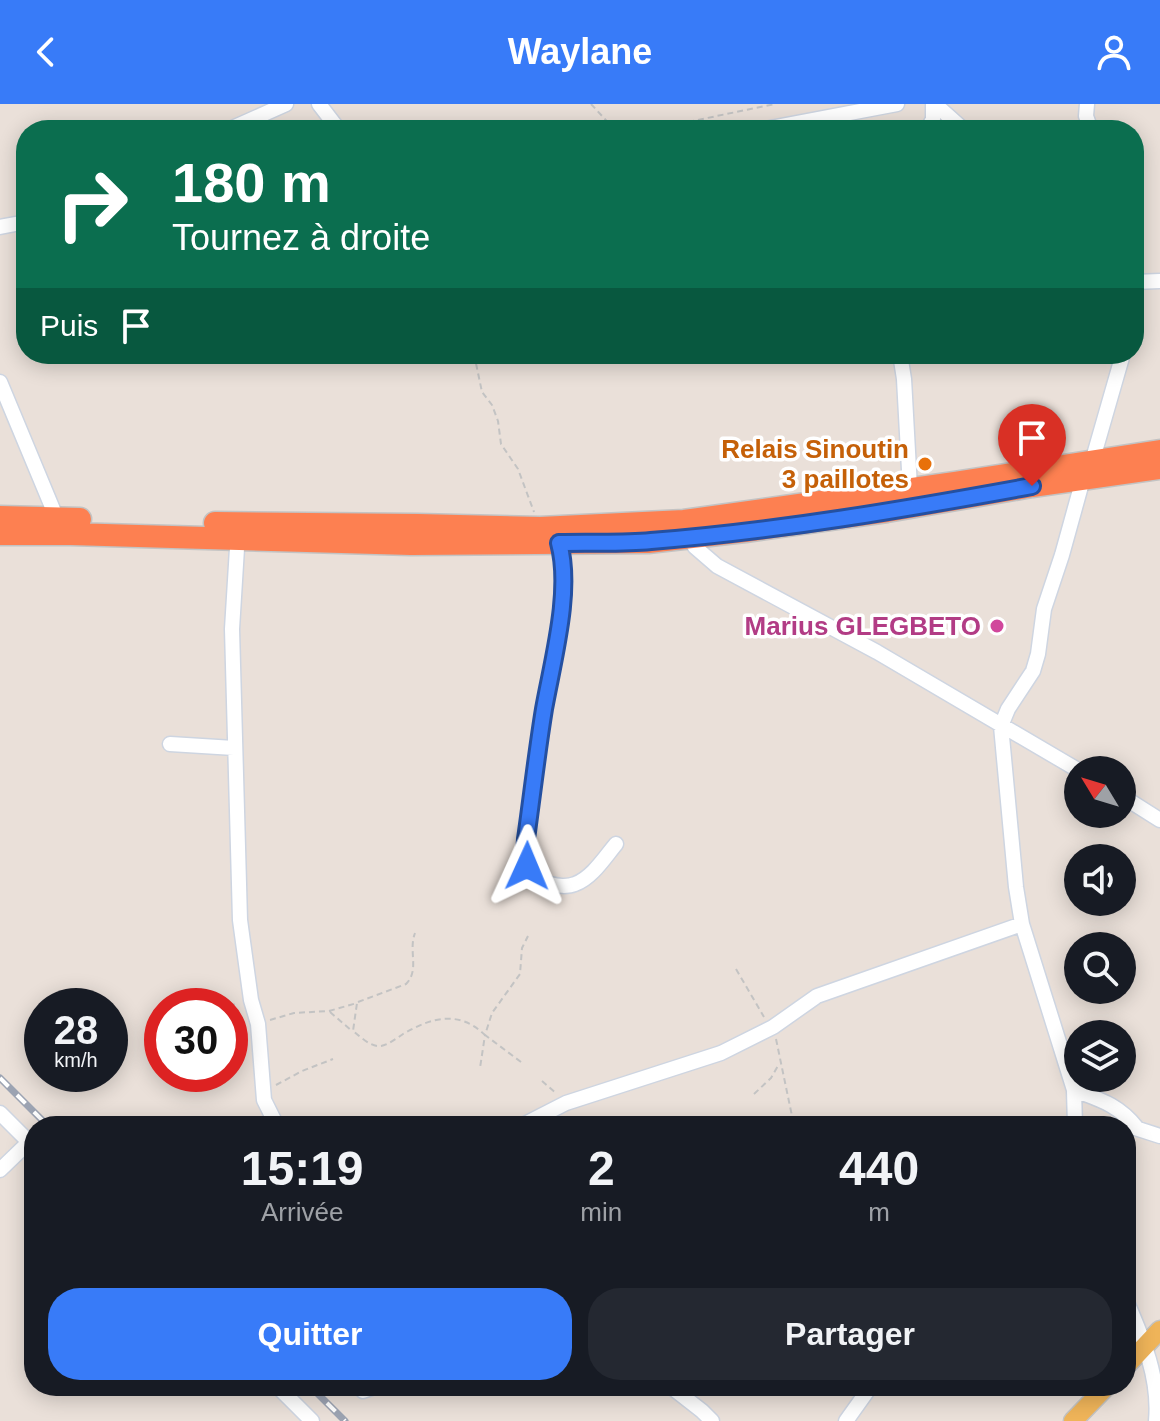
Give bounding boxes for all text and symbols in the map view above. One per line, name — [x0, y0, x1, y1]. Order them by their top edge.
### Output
icon: back — [24, 30, 68, 74]
icon: person — [1092, 30, 1136, 74]
text: Waylane — [508, 31, 652, 72]
text: 180 m — [172, 151, 331, 214]
icon: right — [40, 152, 144, 256]
text: Tournez à droite — [172, 217, 430, 258]
icon: arrive — [114, 304, 158, 348]
text: Puis — [40, 309, 98, 342]
pin — [998, 404, 1066, 486]
icon: arrive — [1010, 416, 1054, 460]
place label: Relais Sinoutin 3 paillotes — [721, 434, 909, 494]
marker: Relais Sinoutin 3 paillotes — [916, 455, 934, 473]
place label: Marius GLEGBETO — [745, 611, 981, 641]
marker: Marius GLEGBETO — [988, 617, 1006, 635]
north arrow — [1064, 756, 1136, 828]
map controls — [1064, 756, 1136, 1092]
position arrow — [485, 824, 569, 908]
button: sound — [1064, 844, 1136, 916]
button: search — [1064, 932, 1136, 1004]
speed limit sign: 30 — [144, 988, 248, 1092]
text: 28 — [54, 1008, 98, 1052]
button: layers — [1064, 1020, 1136, 1092]
text: km/h — [54, 1049, 98, 1071]
text: 15:19 — [241, 1142, 364, 1195]
text: 2 — [588, 1142, 615, 1195]
text: 440 — [839, 1142, 919, 1195]
text: Arrivée — [261, 1197, 343, 1227]
text: min — [580, 1197, 622, 1227]
text: m — [868, 1197, 890, 1227]
button: Quitter — [48, 1288, 572, 1380]
button: Partager — [588, 1288, 1112, 1380]

